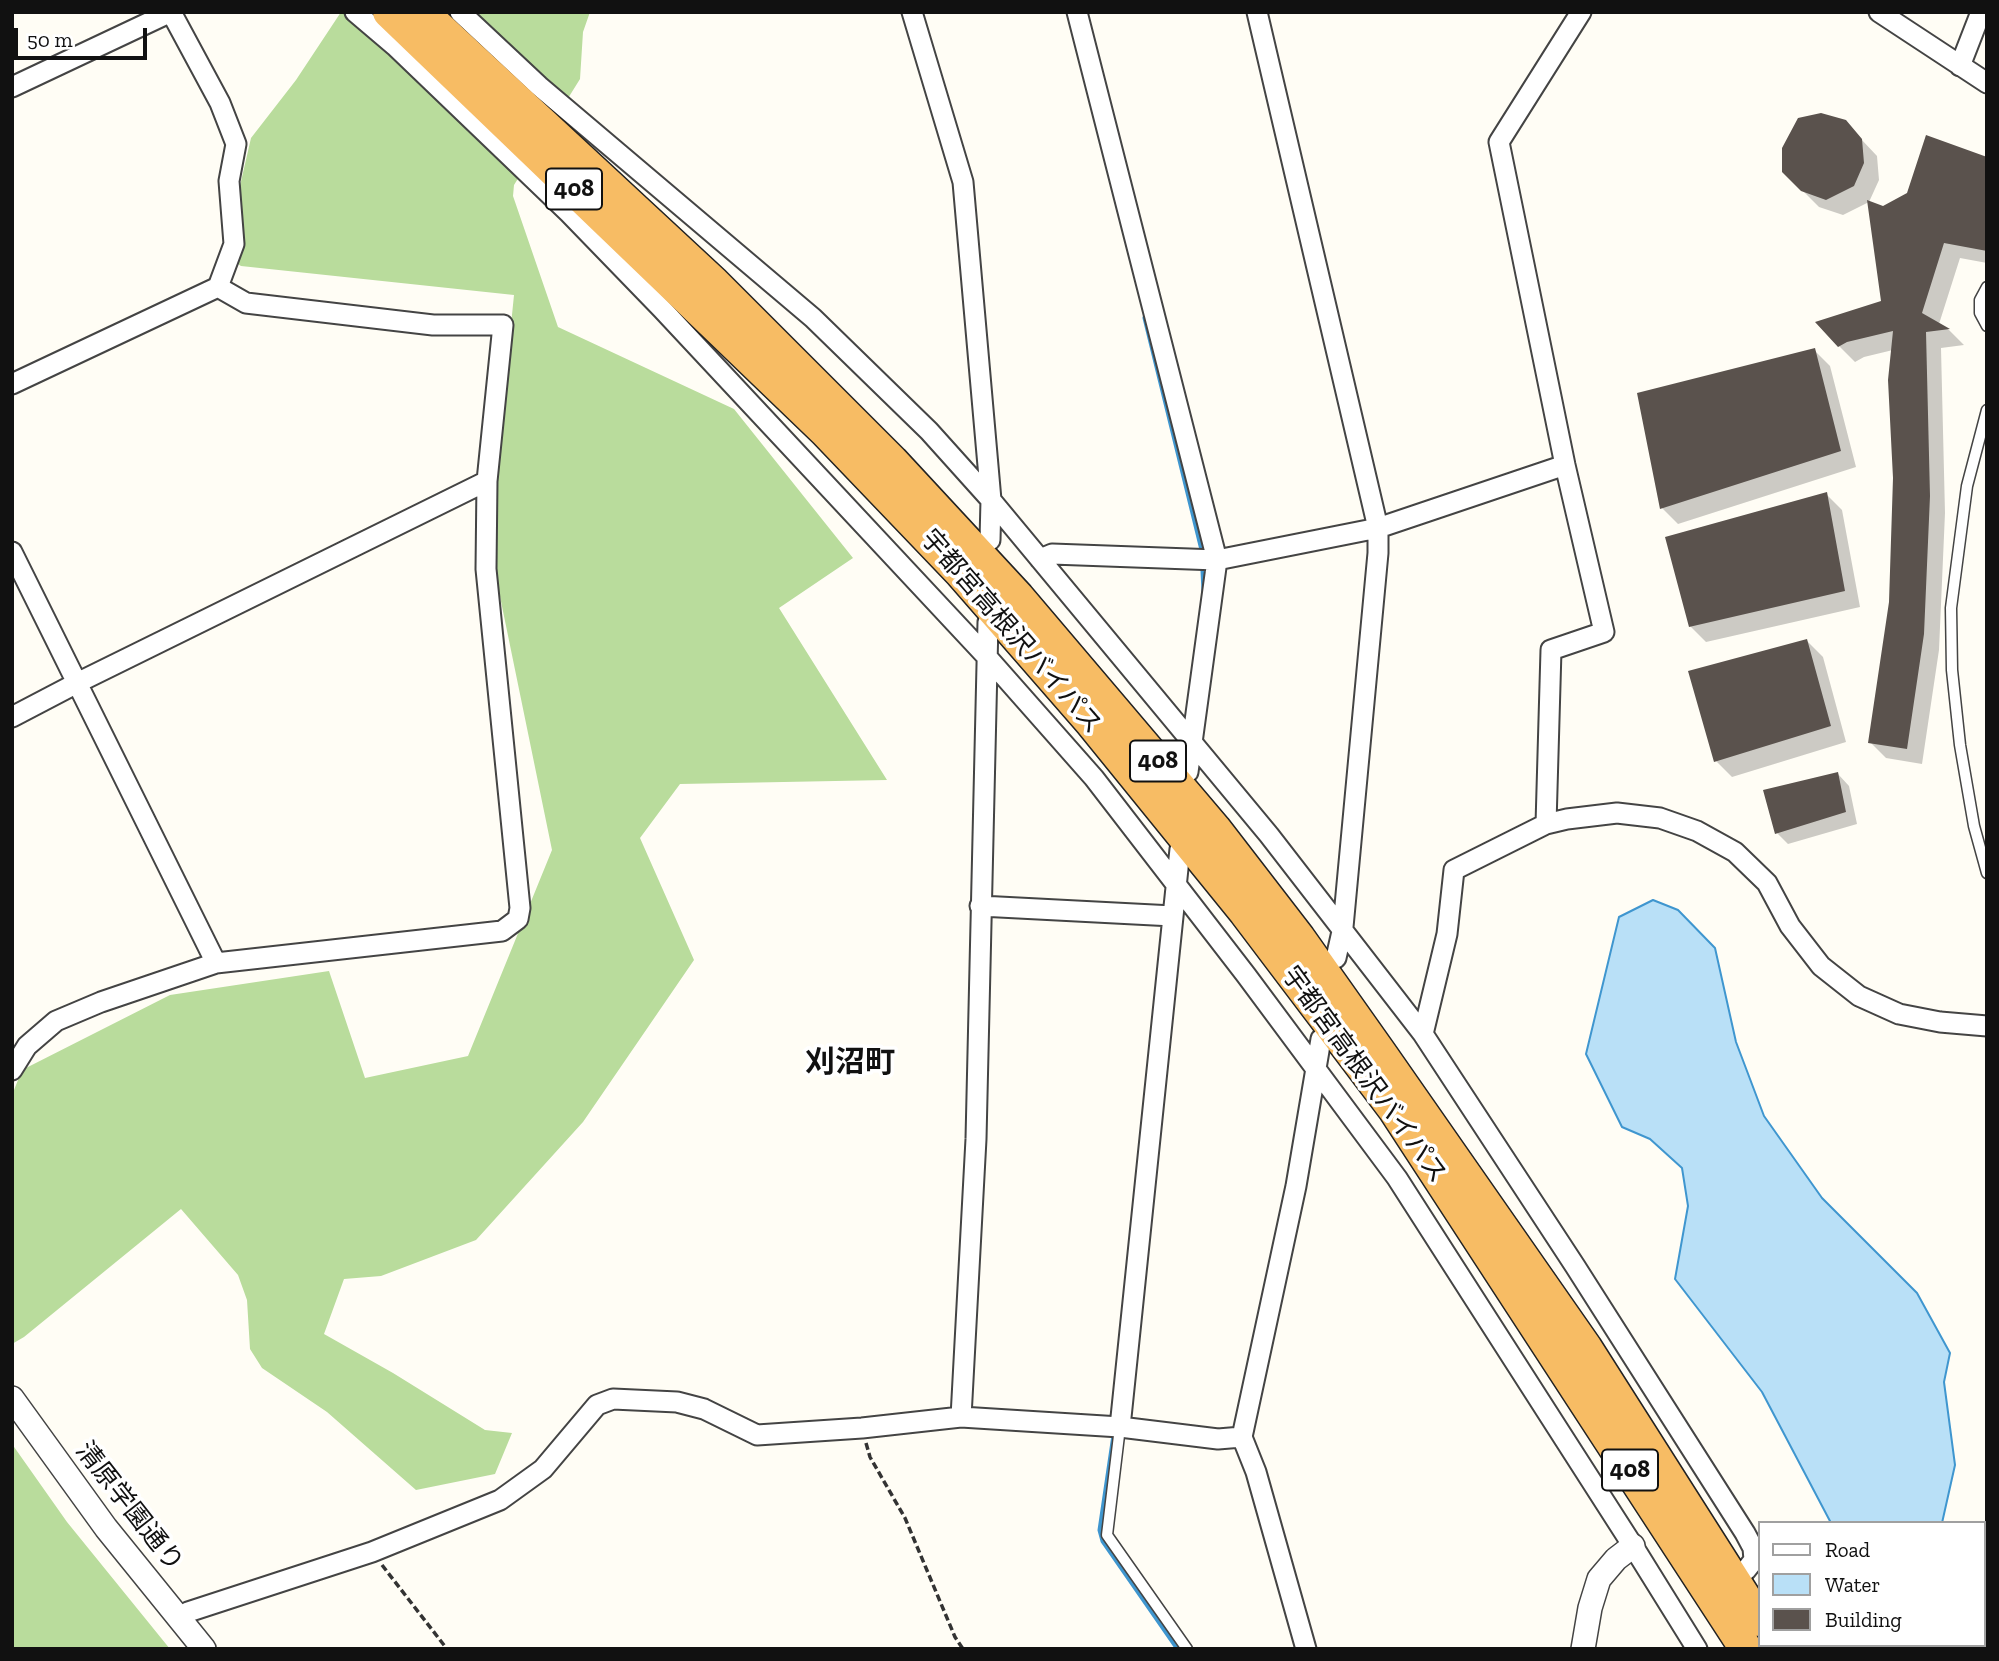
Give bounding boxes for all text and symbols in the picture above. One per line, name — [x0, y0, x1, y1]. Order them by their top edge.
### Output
scale bar — [18, 14, 150, 58]
text: 50 m — [27, 27, 73, 52]
road number: 408 — [546, 168, 602, 210]
street label: 宇都宮高根沢バイパス — [914, 524, 1108, 740]
road number: 408 — [1130, 740, 1186, 782]
street label: 宇都宮高根沢バイパス — [1275, 961, 1453, 1189]
district label: 刈沼町 — [805, 1045, 895, 1081]
street label: 清原学園通り — [69, 1436, 189, 1578]
road number: 408 — [1602, 1450, 1658, 1490]
legend — [1758, 1521, 1985, 1647]
text: Road — [1825, 1537, 1870, 1562]
text: Water — [1825, 1572, 1880, 1597]
text: Building — [1825, 1607, 1902, 1632]

